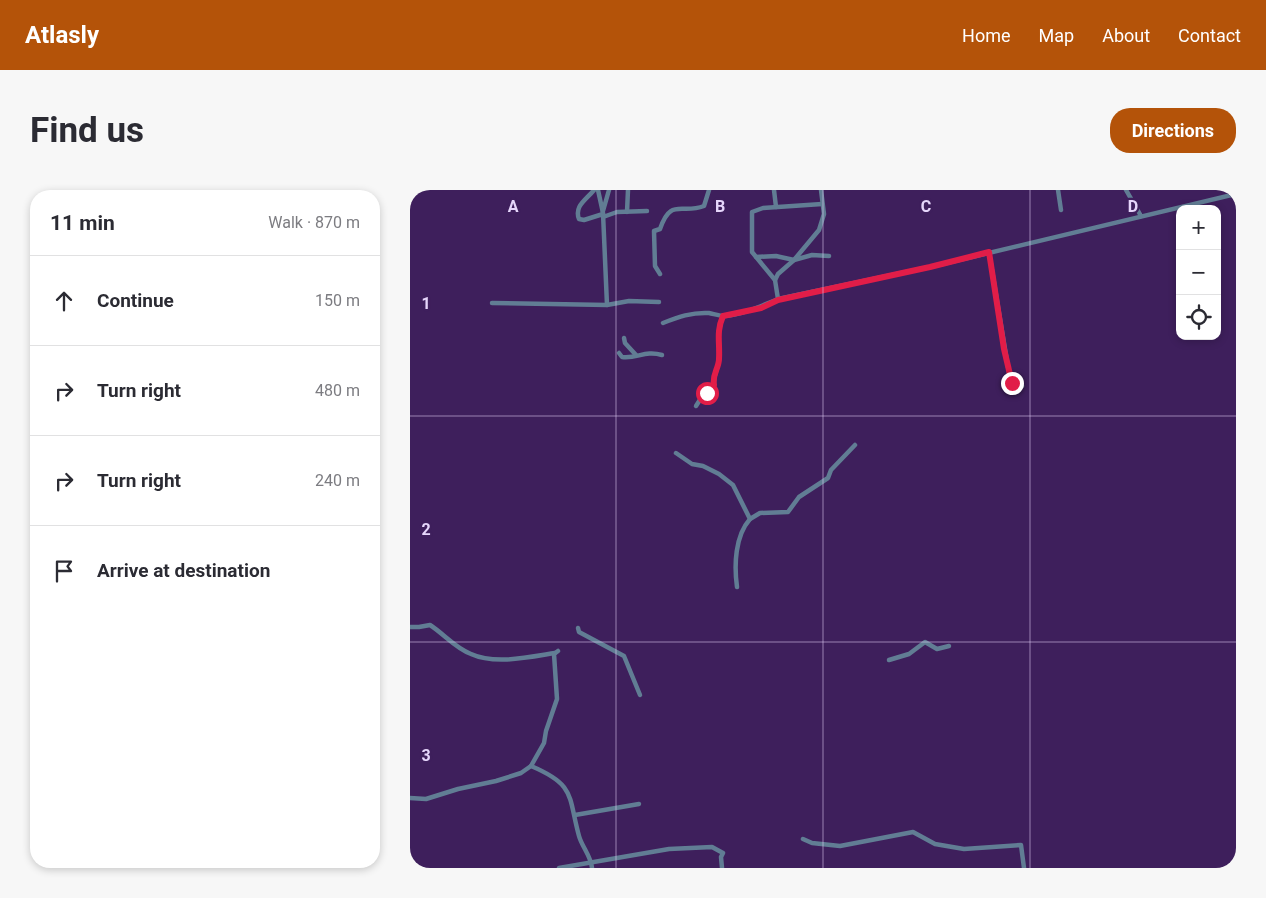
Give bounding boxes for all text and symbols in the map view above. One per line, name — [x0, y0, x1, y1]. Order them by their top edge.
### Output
text: Atlasly — [25, 21, 99, 49]
text: Home — [962, 25, 1011, 46]
text: Map — [1039, 25, 1074, 46]
text: About — [1102, 25, 1150, 46]
text: Contact — [1178, 25, 1241, 46]
button: Directions — [1110, 108, 1236, 153]
text: Find us — [30, 110, 144, 151]
text: A — [508, 197, 519, 216]
text: B — [715, 197, 725, 216]
text: C — [921, 197, 931, 216]
text: D — [1128, 197, 1138, 216]
map controls — [1176, 205, 1221, 340]
button: + — [1176, 205, 1221, 250]
text: 11 min — [50, 211, 115, 235]
text: Walk · 870 m — [268, 213, 360, 232]
button: − — [1176, 250, 1221, 295]
icon: ahead — [50, 287, 78, 315]
text: Continue — [97, 289, 174, 312]
text: 150 m — [315, 291, 360, 310]
text: 1 — [421, 294, 431, 313]
button: locate — [1176, 295, 1221, 340]
route end — [1001, 372, 1024, 395]
icon: right — [50, 377, 78, 405]
text: Turn right — [97, 379, 181, 402]
text: 480 m — [315, 381, 360, 400]
route start — [696, 382, 719, 405]
icon: right — [50, 467, 78, 495]
text: Turn right — [97, 469, 181, 492]
text: 240 m — [315, 471, 360, 490]
text: 2 — [421, 520, 431, 539]
icon: arrive — [50, 557, 78, 585]
text: Arrive at destination — [97, 559, 270, 582]
text: 3 — [421, 746, 431, 765]

